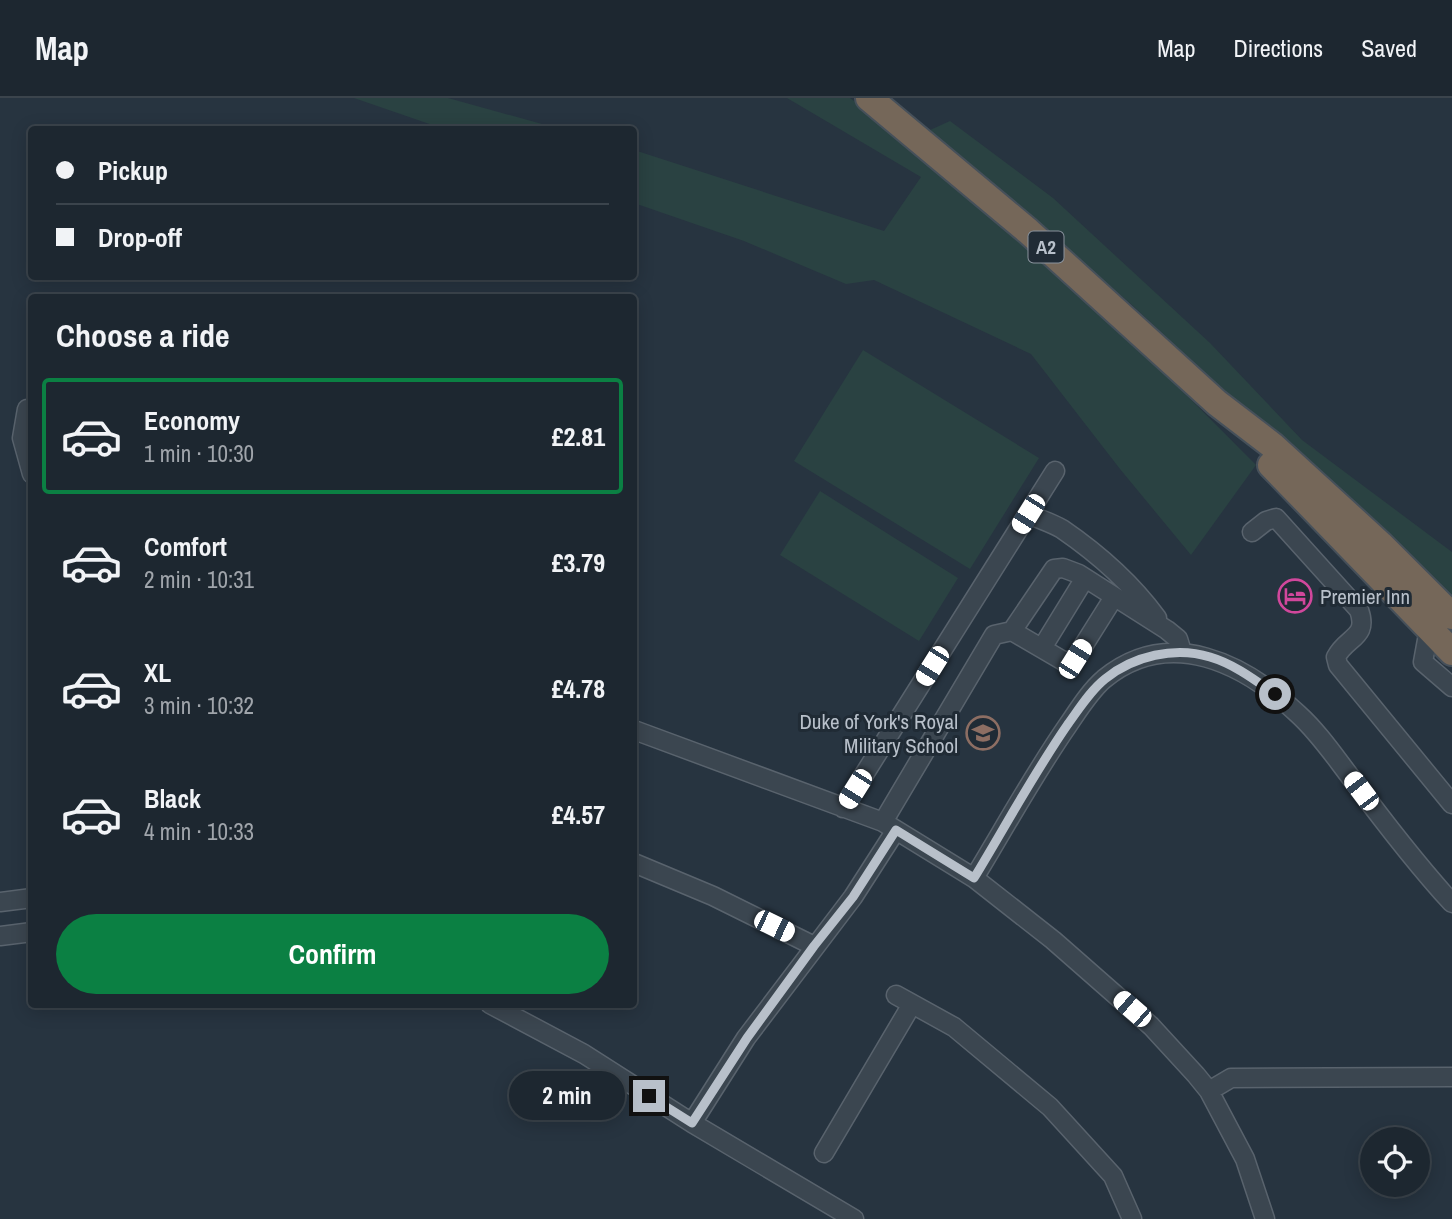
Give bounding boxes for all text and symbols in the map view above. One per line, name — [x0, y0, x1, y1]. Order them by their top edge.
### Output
text: Map — [35, 26, 89, 70]
text: Map — [1157, 32, 1195, 64]
text: Directions — [1233, 32, 1323, 64]
text: Saved — [1361, 32, 1417, 64]
text: Pickup — [98, 153, 168, 188]
text: Drop-off — [98, 220, 182, 255]
road number: A2 — [1028, 232, 1064, 262]
text: Choose a ride — [56, 314, 230, 357]
text: Economy — [144, 403, 240, 438]
icon: car — [60, 405, 123, 468]
text: £2.81 — [552, 419, 605, 454]
text: 1 min · 10:30 — [144, 438, 254, 469]
car — [1008, 491, 1049, 537]
text: Comfort — [144, 529, 227, 564]
icon: car — [60, 531, 123, 594]
text: £3.79 — [552, 545, 605, 580]
text: 2 min · 10:31 — [144, 564, 254, 595]
hotel icon: Premier Inn — [1276, 577, 1314, 615]
place label: Premier Inn — [1320, 582, 1410, 611]
car — [1055, 636, 1096, 682]
car — [912, 643, 953, 689]
text: XL — [144, 655, 171, 690]
icon: car — [60, 657, 123, 720]
text: £4.78 — [552, 671, 605, 706]
route start — [1259, 678, 1291, 710]
text: 3 min · 10:32 — [144, 690, 254, 721]
place label: Duke of York's Royal Military School — [799, 707, 958, 760]
school or university icon: Duke of York's Royal Military School — [964, 714, 1002, 752]
car — [835, 766, 876, 812]
car — [1340, 768, 1383, 814]
text: Black — [144, 781, 201, 816]
icon: car — [60, 783, 123, 846]
text: £4.57 — [552, 797, 605, 832]
text: 4 min · 10:33 — [144, 816, 254, 847]
car — [751, 907, 798, 945]
button: Confirm — [56, 914, 609, 994]
car — [1110, 987, 1155, 1031]
callout: 2 min — [509, 1072, 624, 1121]
text: 2 min — [542, 1080, 592, 1111]
route end — [633, 1080, 665, 1112]
map controls — [1360, 1127, 1430, 1197]
button: locate — [1360, 1127, 1430, 1197]

